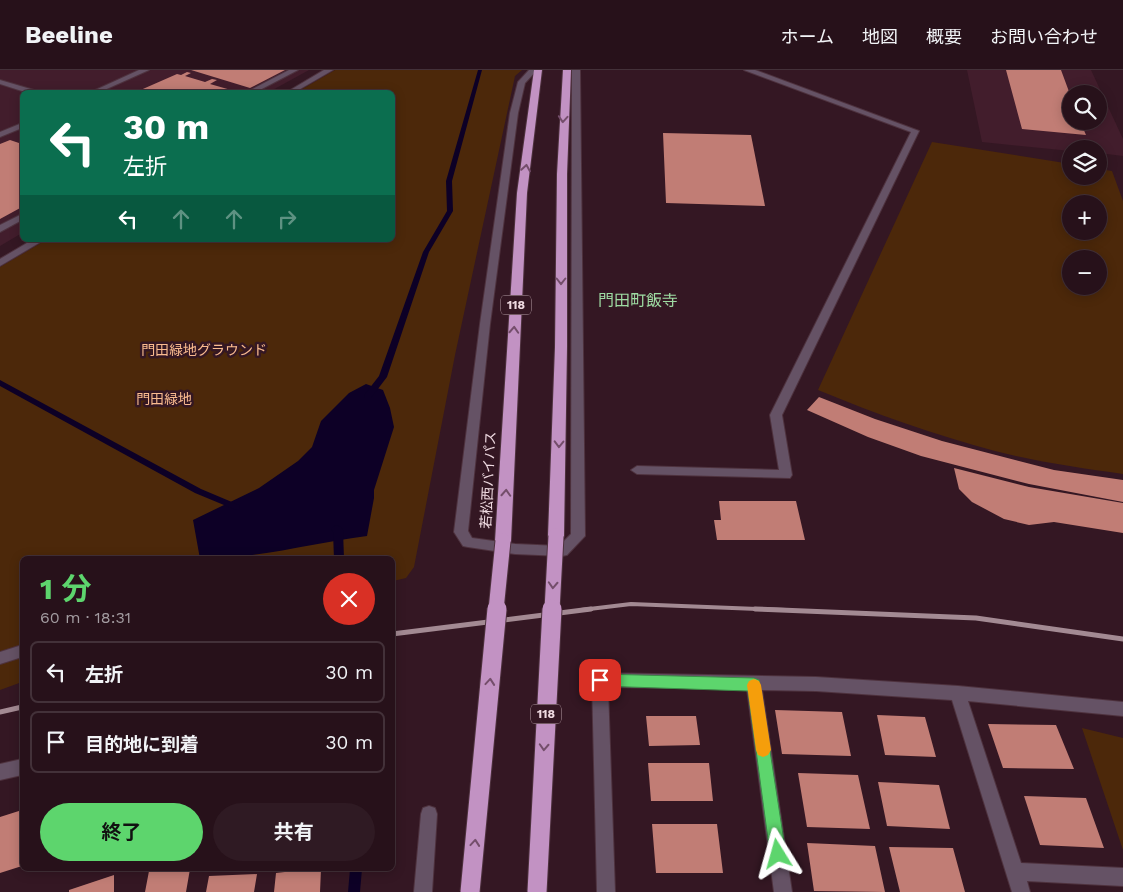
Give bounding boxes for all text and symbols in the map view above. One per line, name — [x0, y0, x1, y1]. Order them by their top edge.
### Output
text: Beeline — [25, 21, 113, 49]
text: ホーム — [781, 26, 834, 47]
text: 地図 — [862, 26, 898, 47]
text: 概要 — [926, 26, 962, 47]
text: お問い合わせ — [990, 26, 1098, 47]
map controls — [1062, 85, 1107, 295]
button: search — [1062, 85, 1107, 130]
text: 30 m — [123, 106, 209, 148]
icon: left — [40, 110, 105, 175]
one-way arrow — [558, 115, 569, 123]
button: layers — [1062, 140, 1107, 185]
text: 左折 — [123, 154, 167, 179]
one-way arrow — [520, 164, 530, 173]
button: + — [1062, 195, 1107, 240]
icon: left — [114, 205, 142, 233]
icon: ahead — [167, 205, 195, 233]
icon: ahead — [220, 205, 248, 233]
icon: right — [273, 205, 301, 233]
button: − — [1062, 250, 1107, 295]
one-way arrow — [556, 278, 566, 285]
district label: 門田町飯寺 — [598, 291, 678, 310]
road number: 118 — [501, 296, 531, 314]
one-way arrow — [509, 326, 520, 334]
park label: 門田緑地グラウンド — [141, 342, 267, 358]
park label: 門田緑地 — [136, 391, 192, 407]
street label: 若松西バイパス — [477, 431, 499, 529]
one-way arrow — [553, 440, 564, 448]
one-way arrow — [500, 488, 511, 496]
text: 1 分 — [40, 571, 92, 606]
button: close — [323, 573, 375, 625]
one-way arrow — [548, 581, 559, 589]
text: 60 m · 18:31 — [40, 608, 131, 627]
icon: left — [42, 658, 70, 686]
pin — [579, 659, 621, 701]
text: 30 m — [326, 661, 373, 684]
text: 左折 — [85, 663, 123, 686]
icon: arrive — [586, 666, 614, 694]
one-way arrow — [484, 677, 495, 685]
road number: 118 — [531, 704, 561, 724]
icon: arrive — [42, 728, 70, 756]
text: 30 m — [326, 731, 373, 754]
text: 目的地に到着 — [85, 733, 199, 756]
one-way arrow — [539, 744, 550, 752]
button: 終了 — [40, 803, 203, 861]
button: 共有 — [213, 803, 375, 861]
position arrow — [751, 827, 803, 879]
one-way arrow — [469, 839, 480, 847]

